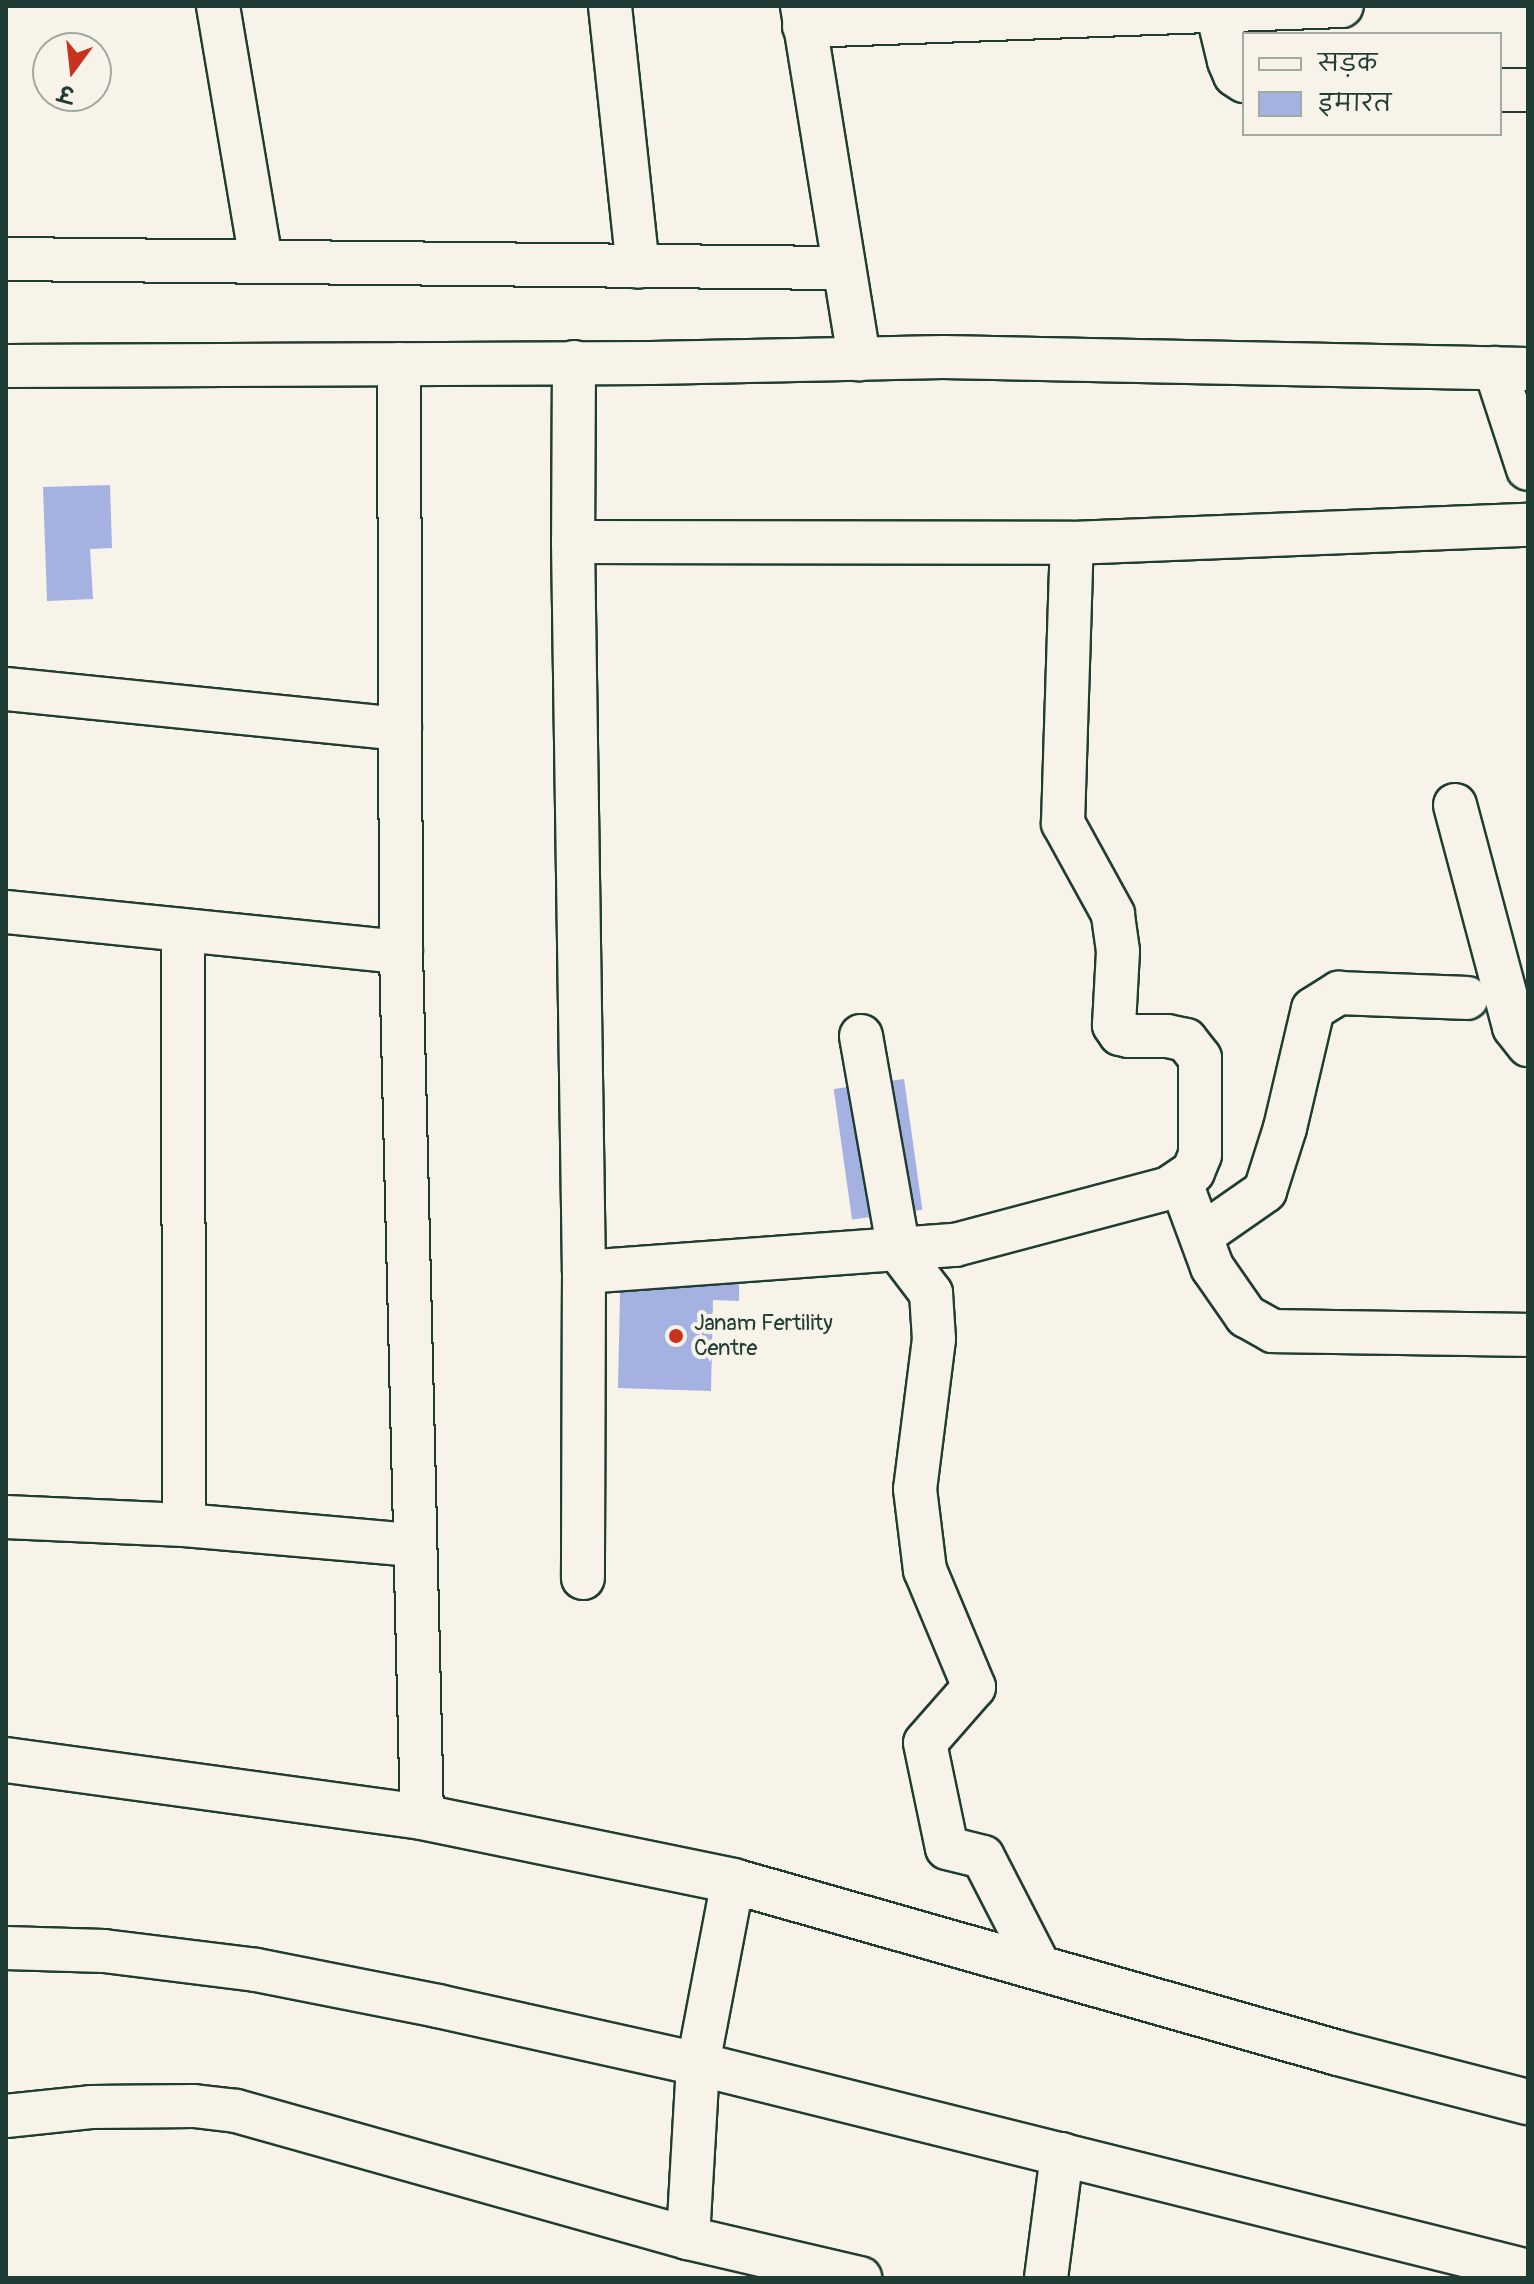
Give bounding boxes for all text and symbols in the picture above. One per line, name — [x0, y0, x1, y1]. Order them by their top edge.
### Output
north arrow — [32, 32, 112, 112]
legend — [1242, 32, 1502, 136]
text: सड़क — [1318, 49, 1377, 78]
text: उ — [56, 78, 77, 109]
text: इमारत — [1318, 89, 1391, 118]
place label: Janam Fertility Centre — [694, 1310, 833, 1362]
marker: Janam Fertility Centre — [665, 1325, 687, 1347]

